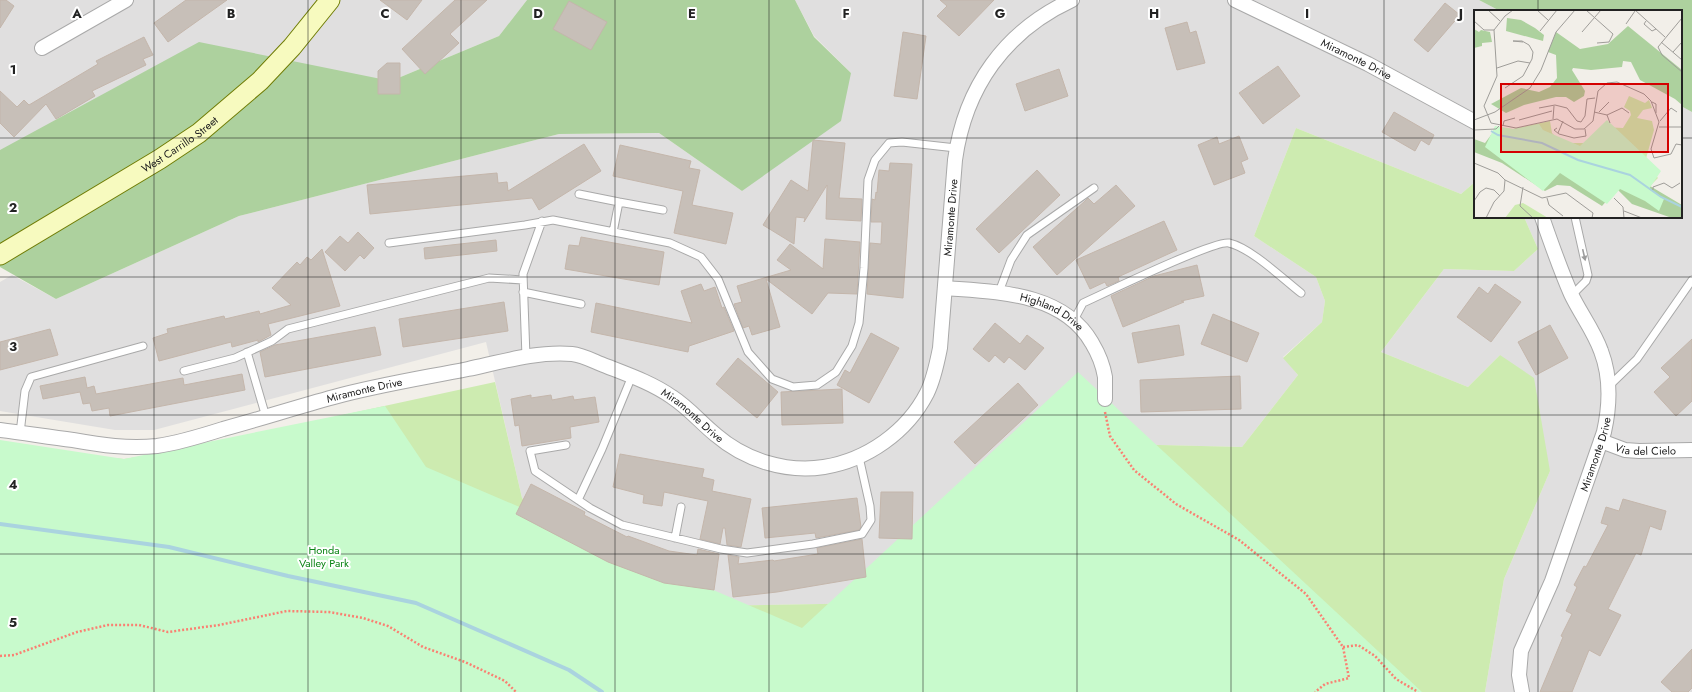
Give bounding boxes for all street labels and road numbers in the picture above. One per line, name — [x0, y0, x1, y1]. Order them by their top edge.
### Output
street label: Miramonte Drive — [1318, 35, 1395, 84]
street label: West Carrillo Street — [138, 112, 222, 176]
street label: Miramonte Drive — [939, 178, 961, 257]
street label: Highland Drive — [1018, 289, 1088, 334]
street label: Miramonte Drive — [325, 374, 404, 407]
street label: Miramonte Drive — [658, 384, 727, 446]
street label: Miramonte Drive — [1576, 416, 1615, 494]
street label: Via del Cielo — [1613, 439, 1676, 459]

